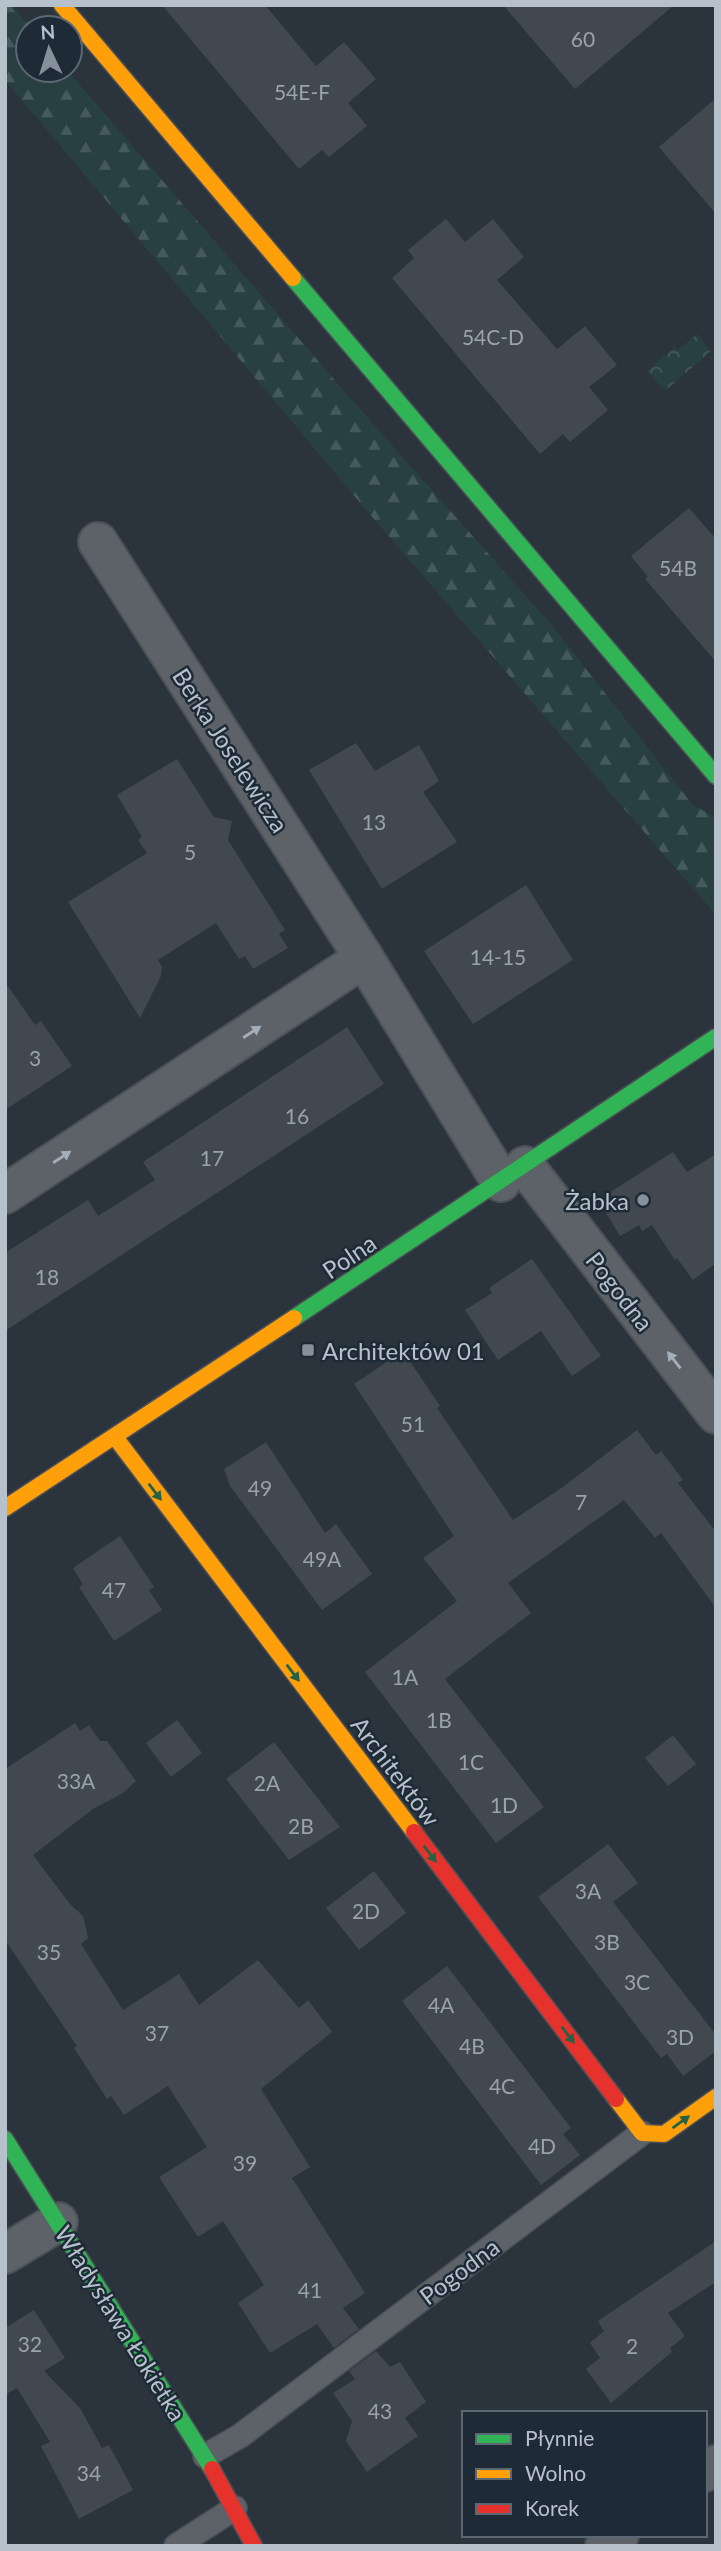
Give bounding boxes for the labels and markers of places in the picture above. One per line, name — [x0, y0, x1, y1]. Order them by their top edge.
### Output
place label: Żabka — [565, 1186, 629, 1215]
marker: Żabka — [635, 1192, 651, 1208]
place label: Architektów 01 — [322, 1336, 485, 1365]
marker: Architektów 01 — [300, 1342, 316, 1358]

